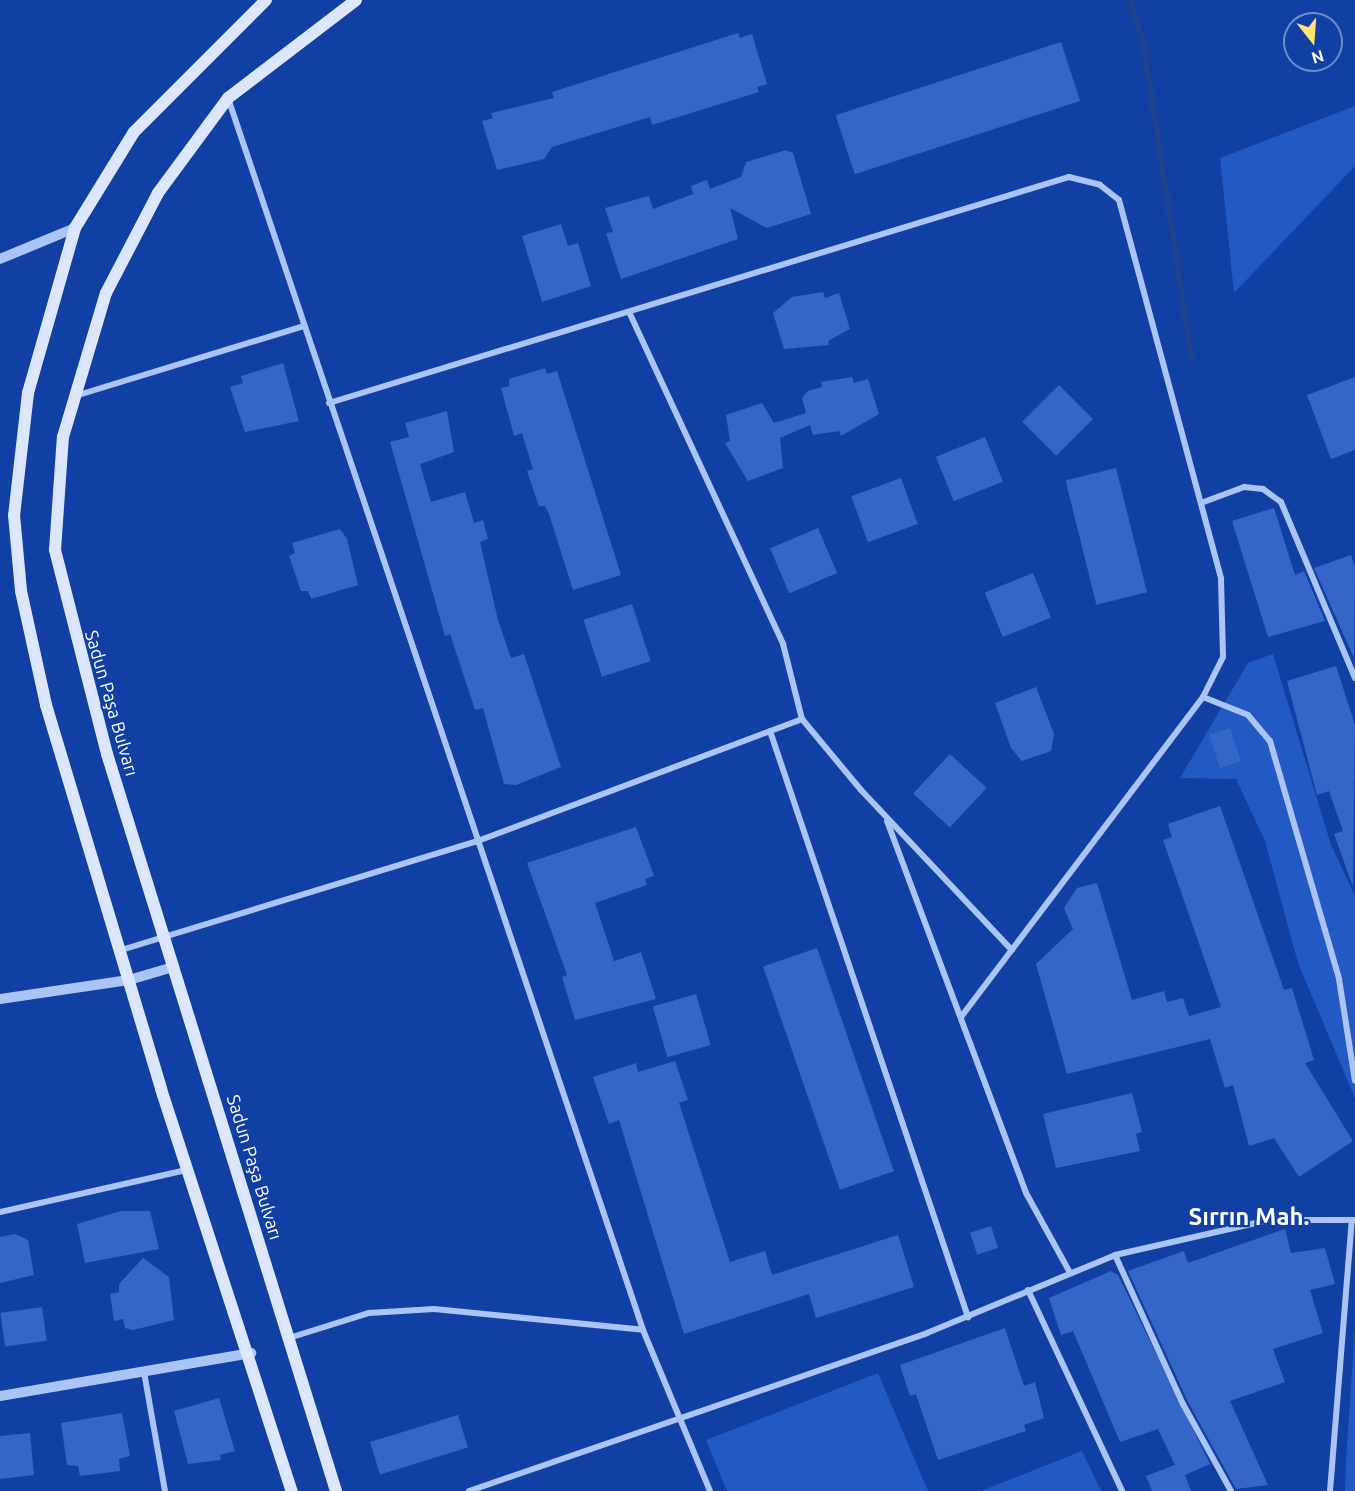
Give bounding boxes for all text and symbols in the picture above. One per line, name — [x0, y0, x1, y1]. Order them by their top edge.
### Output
north arrow — [1283, 12, 1343, 72]
text: N — [1309, 47, 1326, 68]
street label: Sadun Paşa Bulvarı — [81, 628, 143, 778]
street label: Sadun Paşa Bulvarı — [223, 1092, 287, 1242]
district label: Sırrın Mah. — [1189, 1203, 1309, 1231]

